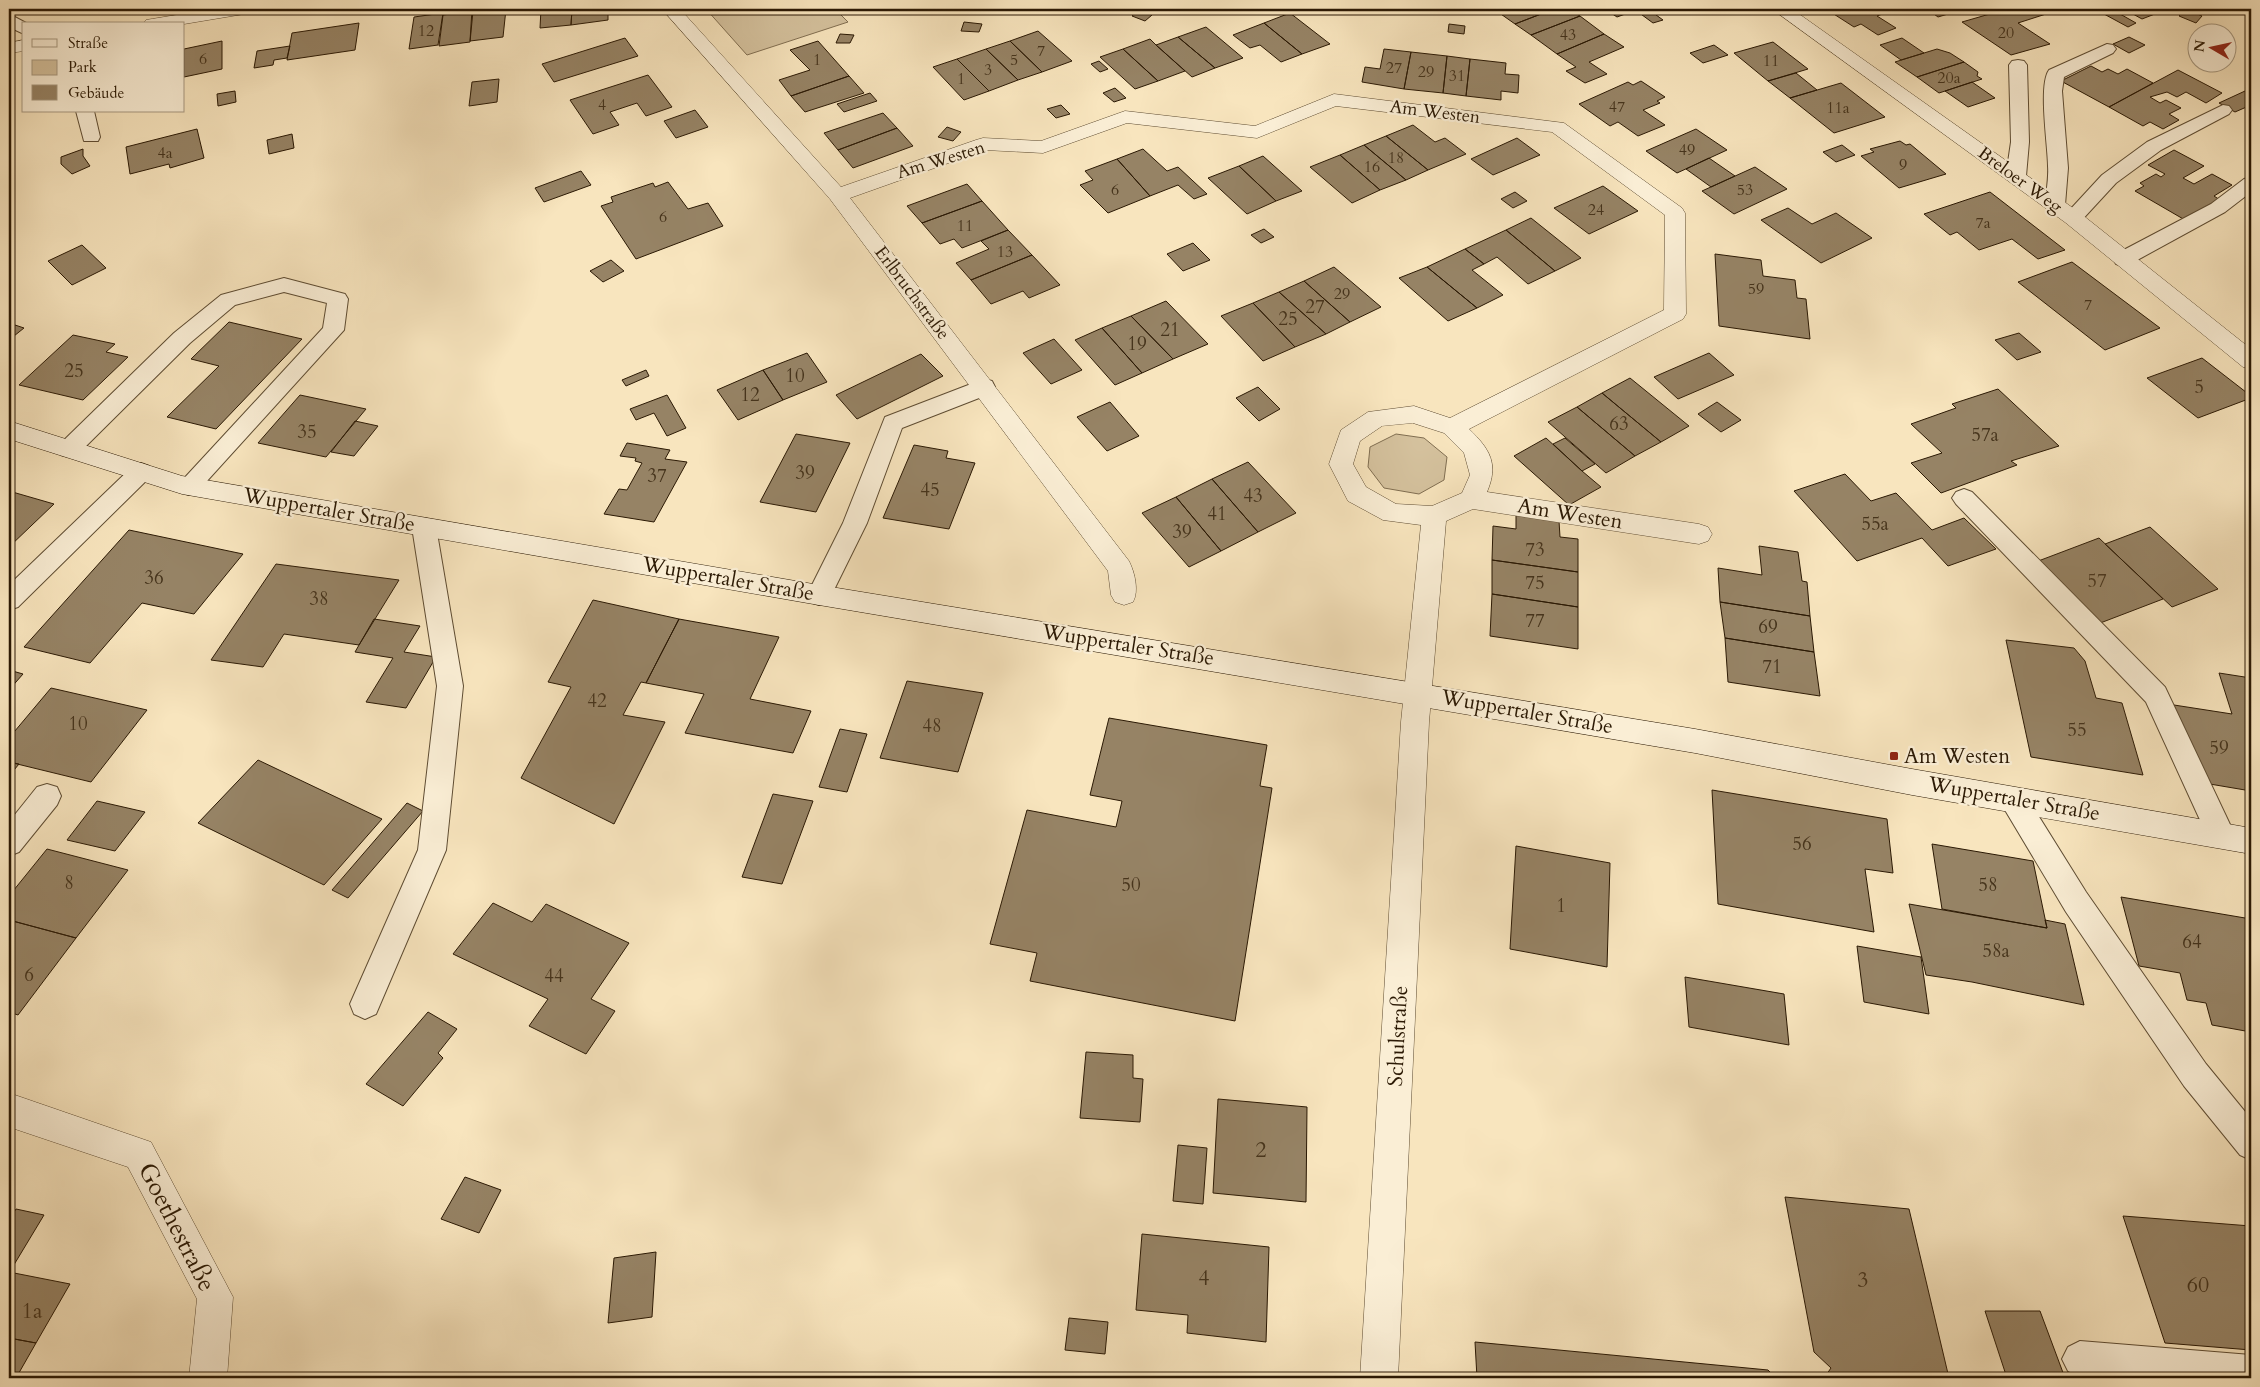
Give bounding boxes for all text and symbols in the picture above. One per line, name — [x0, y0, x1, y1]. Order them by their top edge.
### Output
house number: 12 — [418, 20, 434, 42]
legend — [22, 22, 185, 112]
house number: 20 — [1998, 22, 2014, 44]
north arrow — [2188, 22, 2238, 72]
house number: 43 — [1560, 24, 1576, 46]
text: Straße — [68, 33, 108, 53]
text: N — [2189, 39, 2210, 54]
house number: 7 — [1037, 40, 1045, 62]
house number: 6 — [199, 48, 207, 70]
house number: 1 — [813, 49, 821, 71]
house number: 5 — [1010, 49, 1018, 71]
house number: 11 — [1763, 50, 1779, 72]
text: Park — [68, 57, 97, 77]
house number: 27 — [1386, 57, 1402, 79]
house number: 3 — [984, 59, 992, 81]
house number: 29 — [1418, 61, 1434, 83]
house number: 31 — [1449, 65, 1465, 87]
house number: 20a — [1937, 67, 1961, 89]
house number: 1 — [957, 68, 965, 90]
text: Gebäude — [68, 83, 125, 103]
house number: 4 — [598, 94, 606, 116]
street label: Am Westen — [1388, 94, 1482, 130]
house number: 47 — [1609, 96, 1625, 118]
house number: 11a — [1826, 97, 1850, 119]
street label: Am Westen — [894, 135, 989, 185]
house number: 49 — [1679, 139, 1695, 161]
street label: Breloer Weg — [1973, 141, 2068, 220]
house number: 4a — [157, 142, 173, 164]
house number: 18 — [1388, 147, 1404, 169]
house number: 9 — [1899, 154, 1907, 176]
house number: 16 — [1364, 156, 1380, 178]
house number: 6 — [1111, 179, 1119, 201]
house number: 53 — [1737, 179, 1753, 201]
house number: 24 — [1588, 199, 1604, 221]
house number: 6 — [659, 206, 667, 228]
house number: 7a — [1975, 212, 1991, 234]
house number: 11 — [957, 215, 973, 237]
street label: Erlbruchstraße — [868, 241, 956, 345]
house number: 13 — [997, 241, 1013, 263]
house number: 59 — [1748, 278, 1764, 300]
house number: 29 — [1334, 283, 1350, 305]
house number: 27 — [1305, 294, 1325, 320]
house number: 7 — [2084, 294, 2092, 316]
house number: 25 — [1278, 306, 1298, 332]
house number: 21 — [1160, 317, 1180, 343]
house number: 19 — [1127, 331, 1147, 357]
house number: 25 — [64, 358, 84, 384]
house number: 10 — [785, 363, 805, 389]
house number: 5 — [2194, 374, 2204, 400]
house number: 12 — [740, 382, 760, 408]
house number: 63 — [1609, 411, 1629, 437]
house number: 35 — [297, 419, 317, 445]
house number: 57a — [1971, 422, 1999, 448]
house number: 39 — [795, 460, 815, 486]
house number: 37 — [647, 463, 667, 489]
house number: 45 — [920, 477, 940, 503]
street label: Wuppertaler Straße — [240, 480, 417, 539]
house number: 43 — [1243, 483, 1263, 509]
street label: Am Westen — [1515, 491, 1625, 537]
house number: 41 — [1207, 501, 1227, 527]
house number: 55a — [1861, 511, 1889, 537]
house number: 39 — [1172, 519, 1192, 545]
house number: 73 — [1525, 537, 1545, 563]
street label: Wuppertaler Straße — [639, 549, 816, 608]
house number: 36 — [144, 565, 164, 591]
house number: 57 — [2087, 568, 2107, 594]
house number: 75 — [1525, 570, 1545, 596]
house number: 38 — [309, 586, 329, 612]
house number: 77 — [1525, 608, 1545, 634]
house number: 69 — [1758, 614, 1778, 640]
street label: Wuppertaler Straße — [1039, 617, 1216, 673]
house number: 71 — [1762, 654, 1782, 680]
street label: Wuppertaler Straße — [1438, 682, 1615, 741]
house number: 42 — [587, 688, 607, 714]
house number: 10 — [68, 711, 88, 737]
house number: 48 — [922, 713, 942, 739]
house number: 55 — [2067, 717, 2087, 743]
house number: 59 — [2209, 735, 2229, 761]
place label: Am Westen — [1904, 742, 2010, 771]
marker: Am Westen — [1888, 750, 1900, 762]
street label: Wuppertaler Straße — [1925, 769, 2102, 828]
house number: 56 — [1792, 831, 1812, 857]
house number: 8 — [64, 870, 74, 896]
house number: 50 — [1121, 872, 1141, 898]
house number: 58 — [1978, 872, 1998, 898]
house number: 1 — [1556, 893, 1566, 919]
house number: 64 — [2182, 929, 2202, 955]
house number: 58a — [1982, 938, 2010, 964]
house number: 6 — [24, 962, 34, 988]
house number: 44 — [544, 963, 564, 989]
street label: Schulstraße — [1381, 985, 1415, 1087]
house number: 2 — [1255, 1135, 1267, 1165]
street label: Goethestraße — [130, 1157, 224, 1297]
house number: 4 — [1198, 1263, 1210, 1293]
house number: 3 — [1857, 1265, 1869, 1295]
house number: 60 — [2187, 1270, 2209, 1300]
house number: 1a — [22, 1296, 43, 1326]

